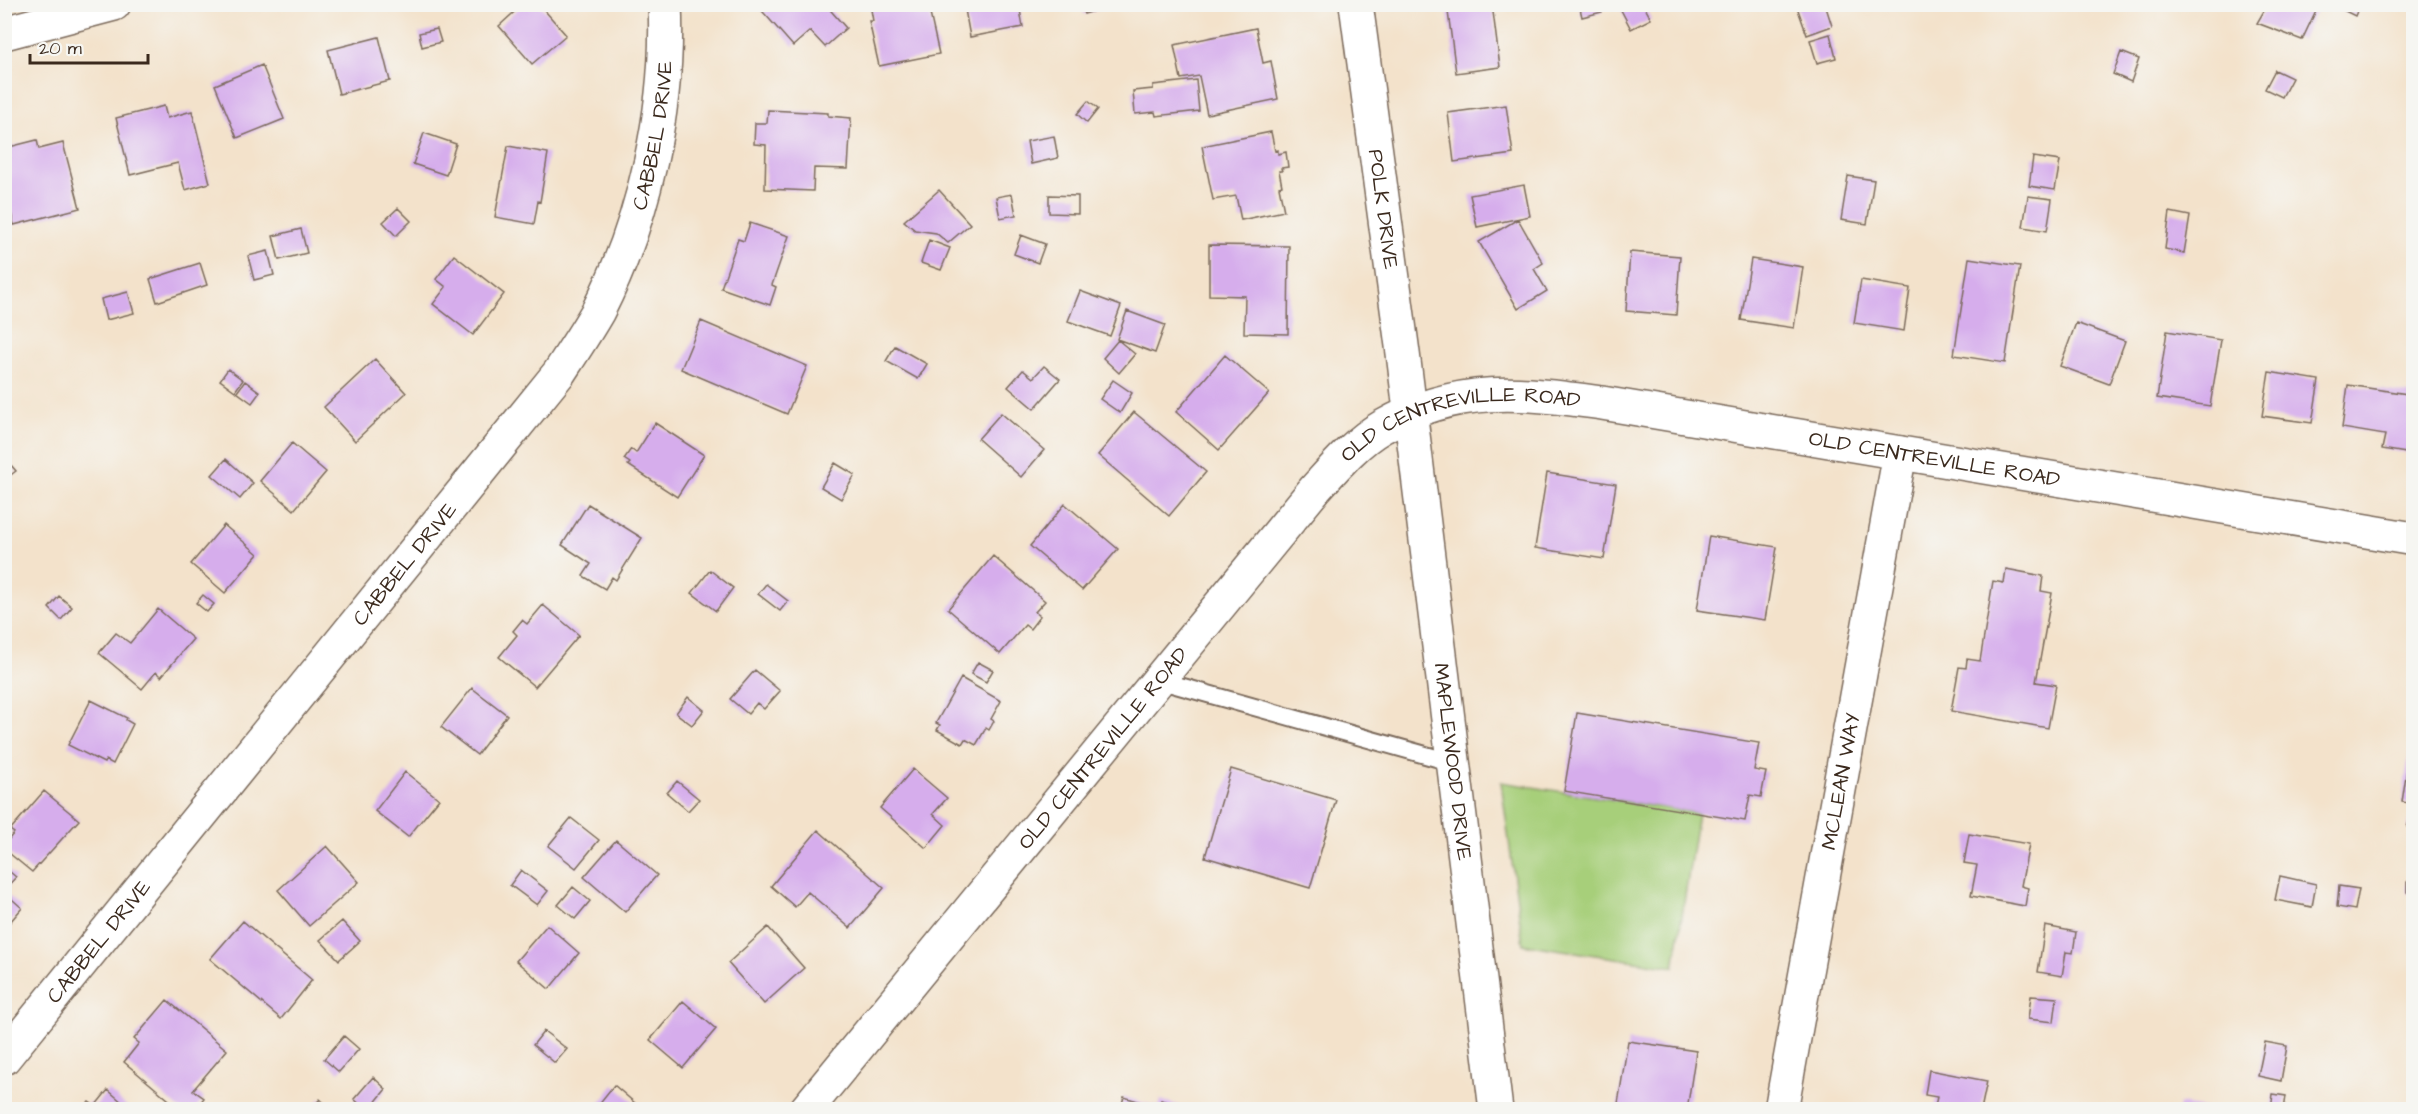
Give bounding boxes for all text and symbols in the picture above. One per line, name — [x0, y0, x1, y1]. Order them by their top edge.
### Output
scale bar — [30, 27, 148, 65]
text: 20 m — [39, 36, 82, 61]
street label: CABBEL DRIVE — [624, 59, 679, 213]
street label: POLK DRIVE — [1361, 147, 1406, 271]
street label: OLD CENTREVILLE ROAD — [1333, 380, 1583, 468]
street label: OLD CENTREVILLE ROAD — [1807, 423, 2063, 494]
street label: CABBEL DRIVE — [346, 496, 464, 632]
street label: OLD CENTREVILLE ROAD — [1011, 640, 1195, 856]
street label: MAPLEWOOD DRIVE — [1427, 661, 1480, 863]
street label: MCLEAN WAY — [1814, 711, 1867, 852]
street label: CABBEL DRIVE — [40, 873, 158, 1009]

